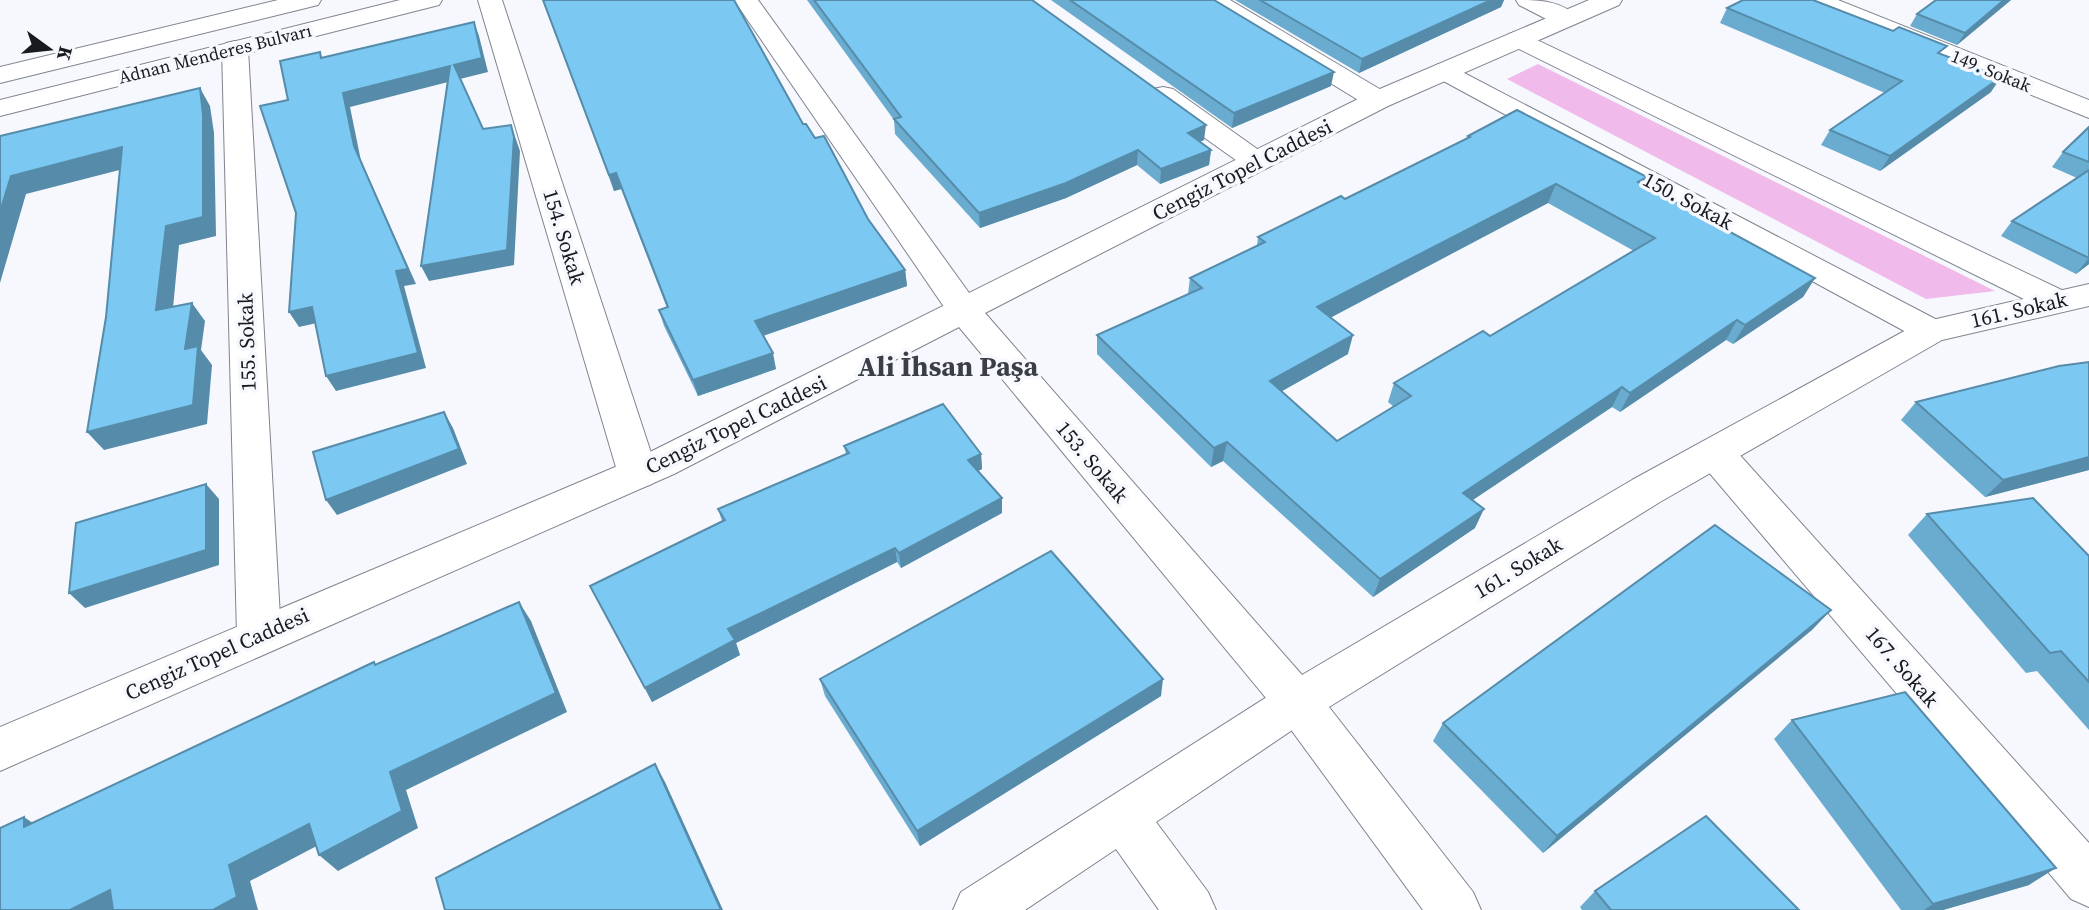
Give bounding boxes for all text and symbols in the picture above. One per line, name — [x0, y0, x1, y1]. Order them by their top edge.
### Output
north arrow — [14, 14, 84, 84]
street label: Adnan Menderes Bulvarı — [116, 17, 314, 90]
street label: 149. Sokak — [1947, 43, 2035, 98]
text: K — [51, 44, 80, 64]
street label: Cengiz Topel Caddesi — [1147, 112, 1337, 227]
street label: 150. Sokak — [1638, 165, 1739, 237]
street label: 154. Sokak — [536, 186, 593, 289]
street label: 161. Sokak — [1968, 284, 2071, 335]
street label: 155. Sokak — [230, 292, 263, 392]
district label: Ali İhsan Paşa — [858, 347, 1038, 385]
street label: Cengiz Topel Caddesi — [640, 368, 831, 481]
street label: 153. Sokak — [1050, 415, 1135, 509]
street label: 161. Sokak — [1468, 530, 1568, 605]
street label: Cengiz Topel Caddesi — [120, 600, 313, 707]
street label: 167. Sokak — [1859, 620, 1946, 714]

